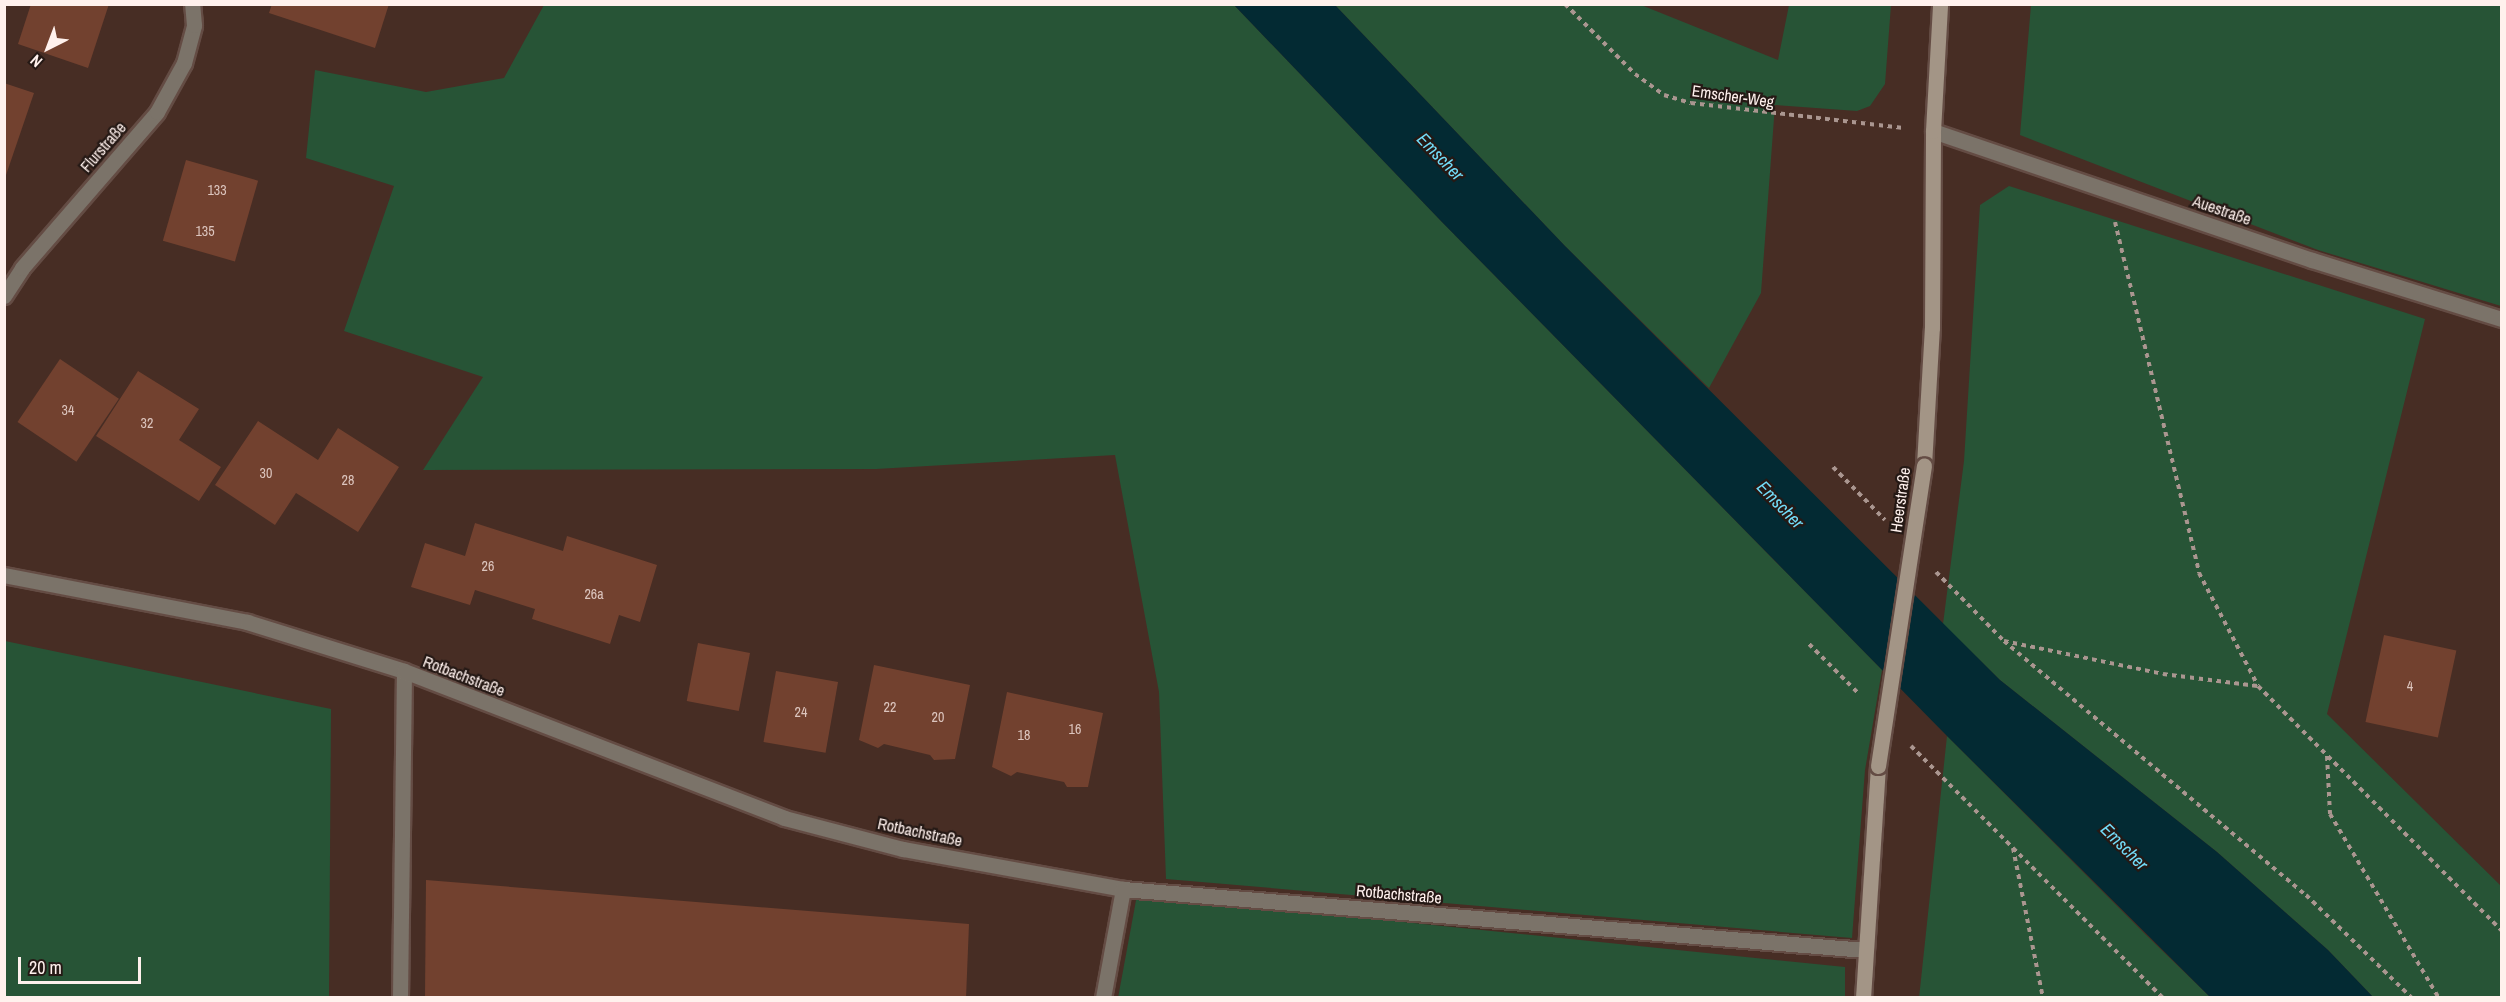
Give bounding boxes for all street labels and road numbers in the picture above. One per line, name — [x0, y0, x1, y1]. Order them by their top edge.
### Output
street label: Emscher-Weg — [1691, 81, 1775, 111]
street label: Flurstraße — [76, 118, 130, 176]
street label: Auestraße — [2190, 191, 2254, 229]
street label: Heerstraße — [1886, 466, 1914, 534]
street label: Rotbachstraße — [420, 652, 508, 700]
street label: Rotbachstraße — [876, 814, 964, 850]
street label: Rotbachstraße — [1355, 881, 1443, 907]

